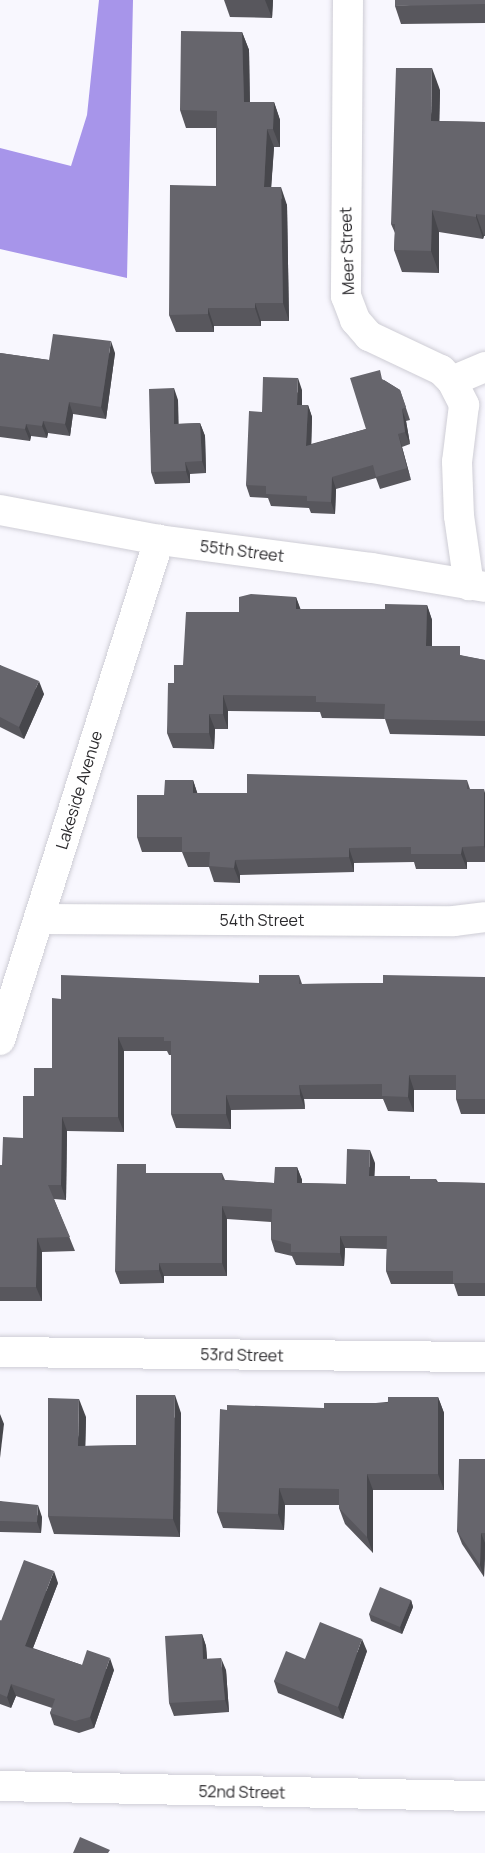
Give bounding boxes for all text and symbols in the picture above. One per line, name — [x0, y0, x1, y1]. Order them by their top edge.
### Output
street label: Meer Street — [336, 207, 358, 295]
street label: 55th Street — [199, 536, 285, 566]
street label: Lakeside Avenue — [52, 728, 106, 852]
street label: 54th Street — [220, 910, 304, 930]
street label: 53rd Street — [200, 1345, 284, 1365]
street label: 52nd Street — [198, 1782, 286, 1802]

